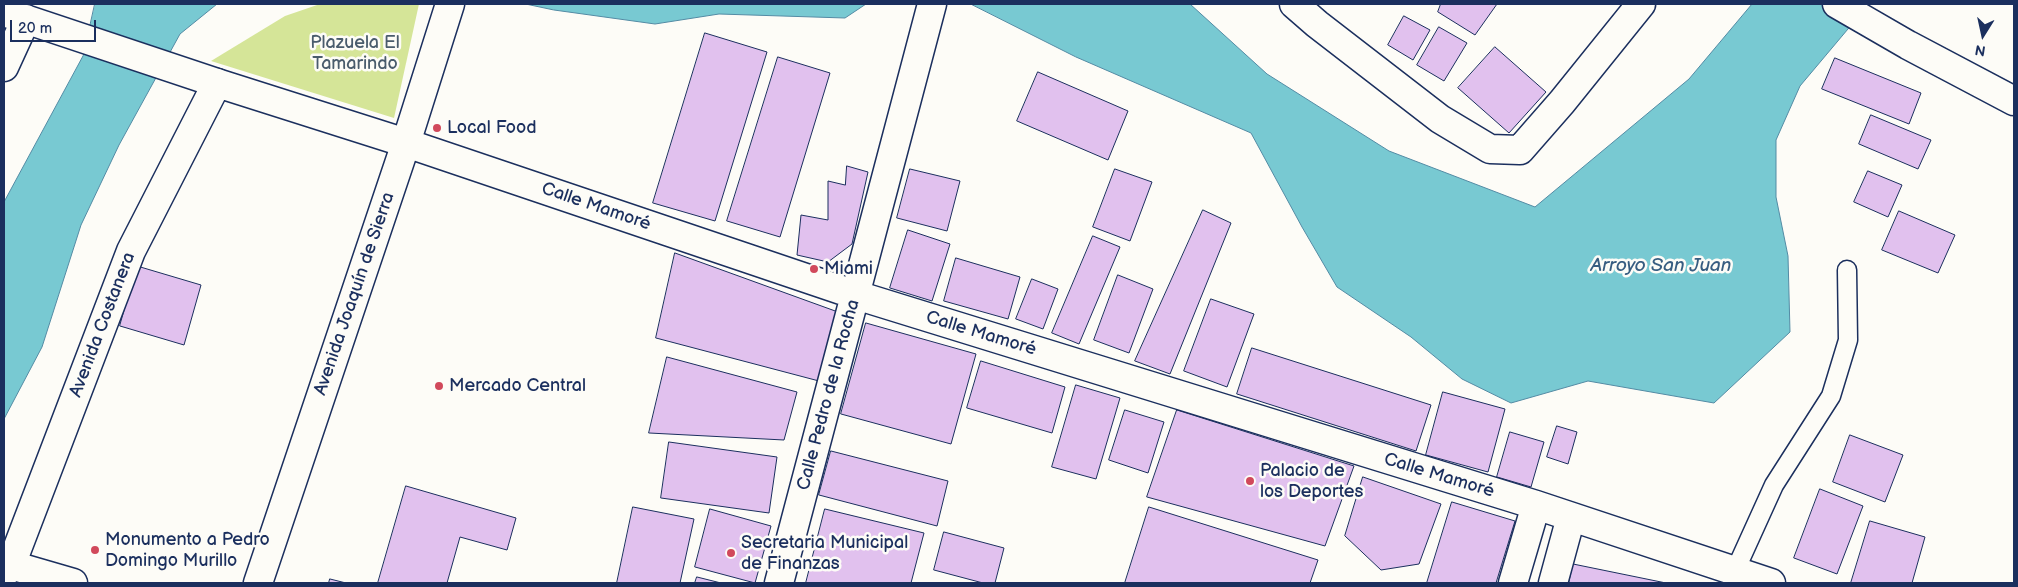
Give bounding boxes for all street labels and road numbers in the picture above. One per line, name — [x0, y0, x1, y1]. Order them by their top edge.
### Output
street label: Calle Mamoré — [538, 178, 654, 236]
street label: Avenida Joaquín de Sierra — [310, 190, 400, 398]
street label: Avenida Costanera — [65, 249, 141, 401]
street label: Calle Pedro de la Rocha — [793, 297, 865, 493]
street label: Calle Mamoré — [923, 307, 1039, 361]
street label: Calle Mamoré — [1381, 449, 1497, 503]

